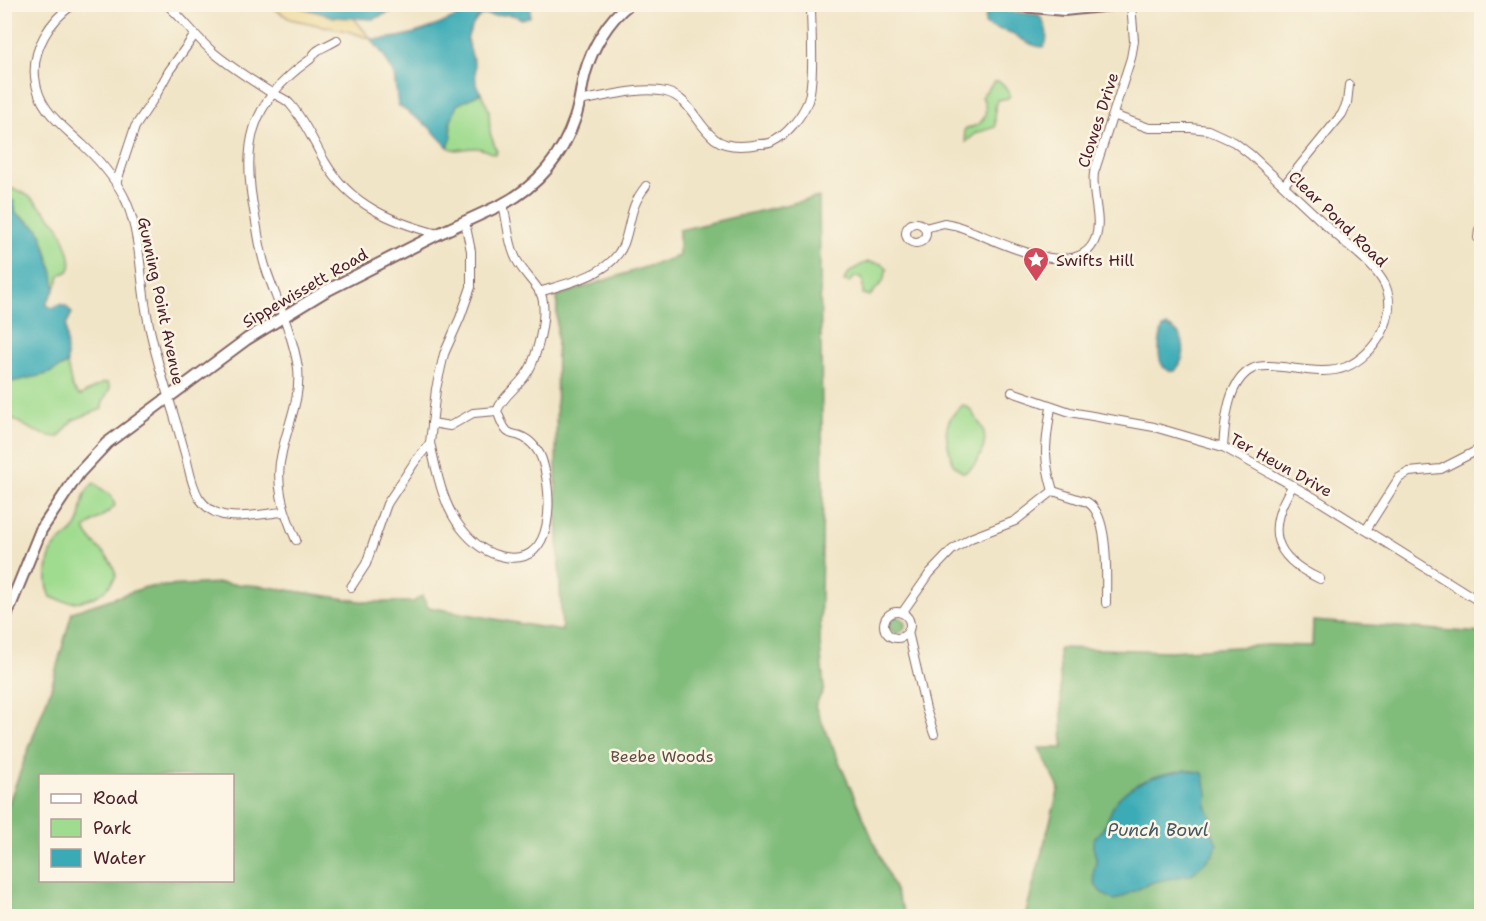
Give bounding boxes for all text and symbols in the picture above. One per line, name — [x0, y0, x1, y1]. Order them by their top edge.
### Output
street label: Clowes Drive — [1073, 70, 1123, 170]
street label: Clear Pond Road — [1284, 166, 1392, 272]
street label: Gunning Point Avenue — [133, 215, 189, 387]
street label: Sippewissett Road — [238, 243, 372, 333]
place icon: Swifts Hill — [1021, 245, 1051, 283]
place label: Swifts Hill — [1056, 250, 1134, 271]
street label: Ter Heun Drive — [1226, 428, 1336, 502]
park label: Beebe Woods — [610, 746, 714, 767]
legend — [39, 774, 234, 882]
text: Road — [93, 786, 138, 810]
text: Park — [93, 816, 132, 840]
water label: Punch Bowl — [1108, 818, 1209, 842]
text: Water — [93, 846, 146, 870]

